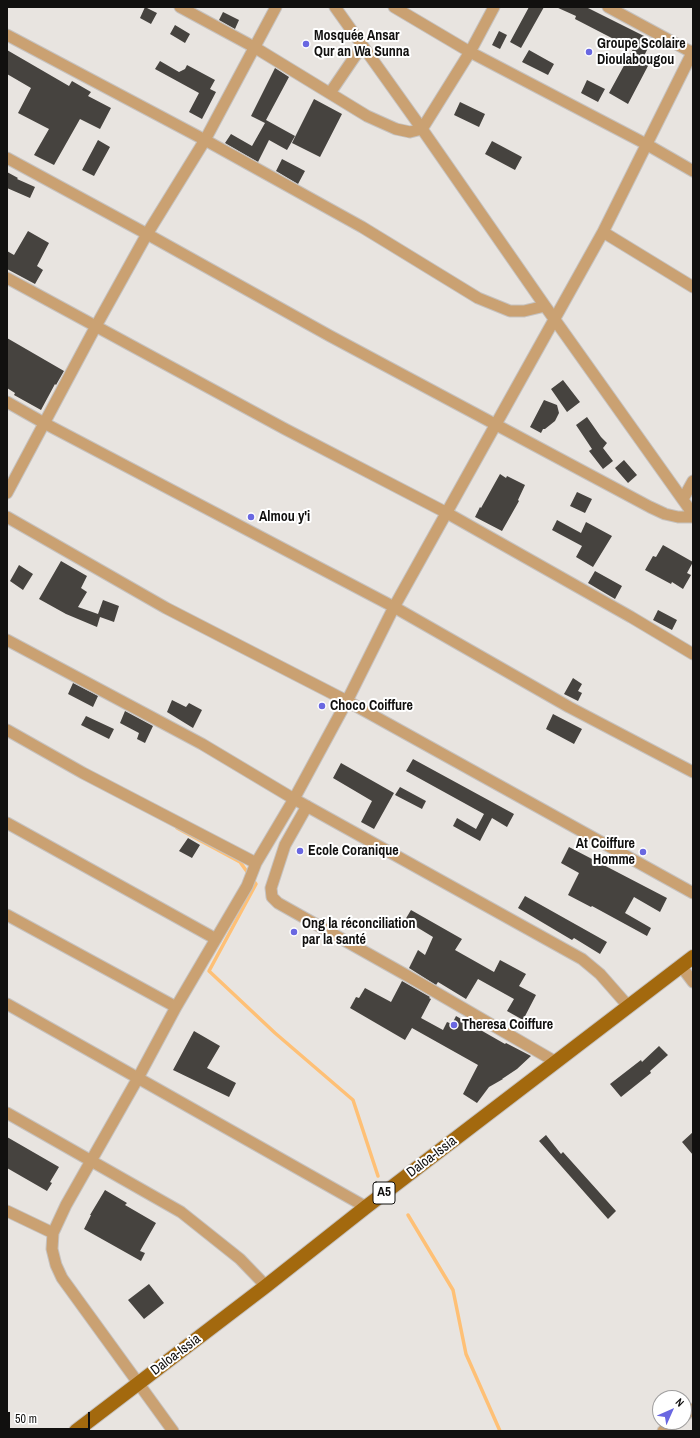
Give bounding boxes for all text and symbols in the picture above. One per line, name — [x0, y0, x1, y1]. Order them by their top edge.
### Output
place label: Mosquée Ansar Qur an Wa Sunna — [314, 28, 409, 60]
place label: Groupe Scolaire Dioulabougou — [597, 36, 686, 68]
marker: Mosquée Ansar Qur an Wa Sunna — [301, 39, 311, 49]
marker: Groupe Scolaire Dioulabougou — [584, 47, 594, 57]
place label: Almou y'i — [259, 509, 310, 525]
marker: Almou y'i — [246, 512, 256, 522]
place label: Choco Coiffure — [330, 698, 413, 714]
marker: Choco Coiffure — [317, 701, 327, 711]
place label: At Coiffure Homme — [576, 836, 635, 868]
place label: Ecole Coranique — [308, 843, 399, 859]
marker: Ecole Coranique — [295, 846, 305, 856]
marker: At Coiffure Homme — [638, 847, 648, 857]
place label: Ong la réconciliation par la santé — [302, 916, 416, 948]
marker: Ong la réconciliation par la santé — [289, 927, 299, 937]
place label: Theresa Coiffure — [462, 1017, 553, 1033]
marker: Theresa Coiffure — [449, 1020, 459, 1030]
street label: Daloa-Issia — [404, 1133, 460, 1181]
road number: A5 — [373, 1182, 395, 1204]
street label: Daloa-Issia — [148, 1331, 204, 1379]
north arrow — [652, 1390, 692, 1430]
text: N — [673, 1395, 687, 1409]
scale bar — [10, 1404, 92, 1430]
text: 50 m — [15, 1411, 37, 1427]

